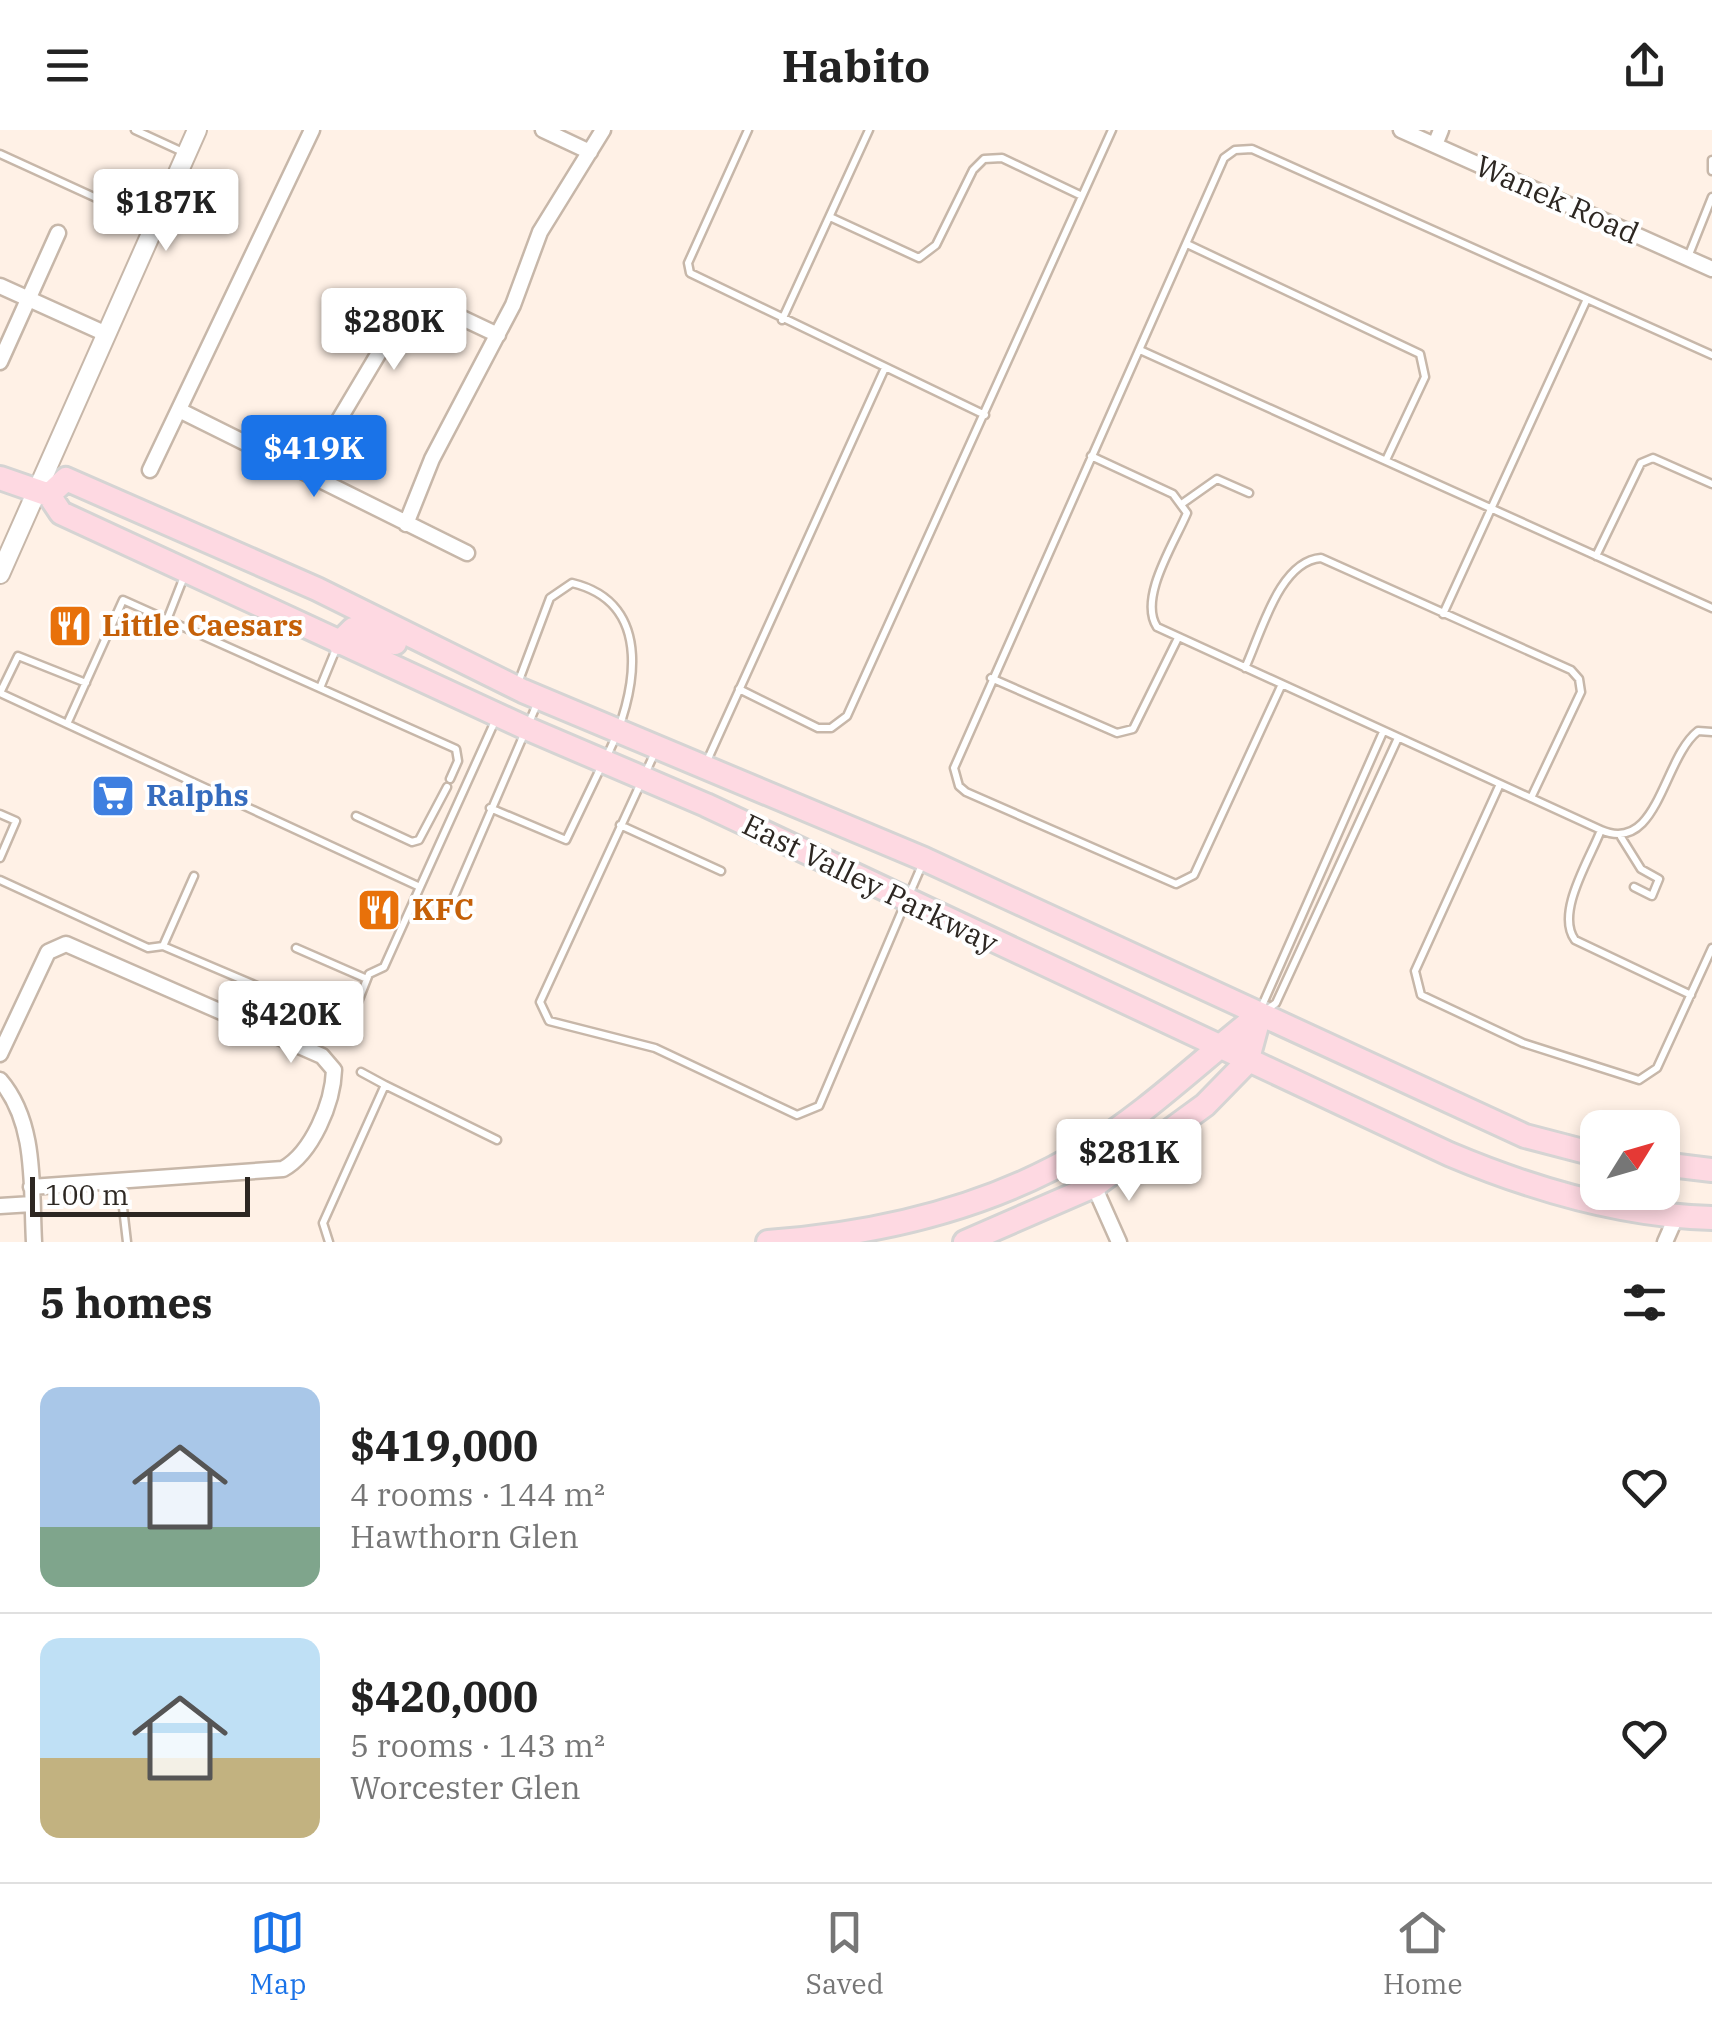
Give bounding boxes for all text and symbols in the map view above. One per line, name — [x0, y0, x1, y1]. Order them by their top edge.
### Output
text: Habito — [782, 36, 930, 94]
icon: menu — [40, 38, 95, 93]
icon: share — [1617, 38, 1672, 93]
street label: Wanek Road — [1470, 145, 1645, 252]
pin: $187K — [96, 169, 236, 254]
text: $187K — [115, 180, 217, 222]
pin: $280K — [324, 288, 464, 373]
text: $280K — [343, 299, 445, 341]
pin: $419K — [244, 415, 384, 500]
text: $419K — [263, 426, 365, 468]
restaurant icon: Little Caesars — [47, 603, 93, 649]
place label: Little Caesars — [102, 605, 303, 644]
supermarket icon: Ralphs — [90, 773, 136, 819]
place label: Ralphs — [146, 775, 249, 814]
street label: East Valley Parkway — [736, 804, 1005, 961]
restaurant icon: KFC — [356, 887, 402, 933]
place label: KFC — [412, 889, 474, 928]
pin: $420K — [221, 981, 361, 1066]
text: $420K — [240, 992, 342, 1034]
north arrow — [1580, 1110, 1680, 1210]
map controls — [1580, 1110, 1680, 1210]
pin: $281K — [1059, 1119, 1199, 1204]
text: $281K — [1078, 1130, 1180, 1172]
scale bar — [30, 1172, 250, 1216]
text: 100 m — [45, 1176, 129, 1213]
text: 5 homes — [40, 1275, 213, 1330]
icon: filters — [1617, 1275, 1672, 1330]
text: $419,000 — [350, 1418, 538, 1473]
icon: home — [120, 1427, 240, 1547]
icon: heart — [1617, 1460, 1672, 1515]
text: 4 rooms · 144 m² — [350, 1473, 605, 1515]
text: Hawthorn Glen — [350, 1515, 579, 1557]
text: $420,000 — [350, 1669, 538, 1724]
icon: home — [120, 1678, 240, 1798]
icon: heart — [1617, 1711, 1672, 1766]
text: 5 rooms · 143 m² — [350, 1724, 605, 1766]
text: Worcester Glen — [350, 1766, 581, 1808]
tab: Map — [250, 1905, 306, 2002]
tab: Saved — [805, 1905, 884, 2002]
tab: Home — [1383, 1905, 1462, 2002]

